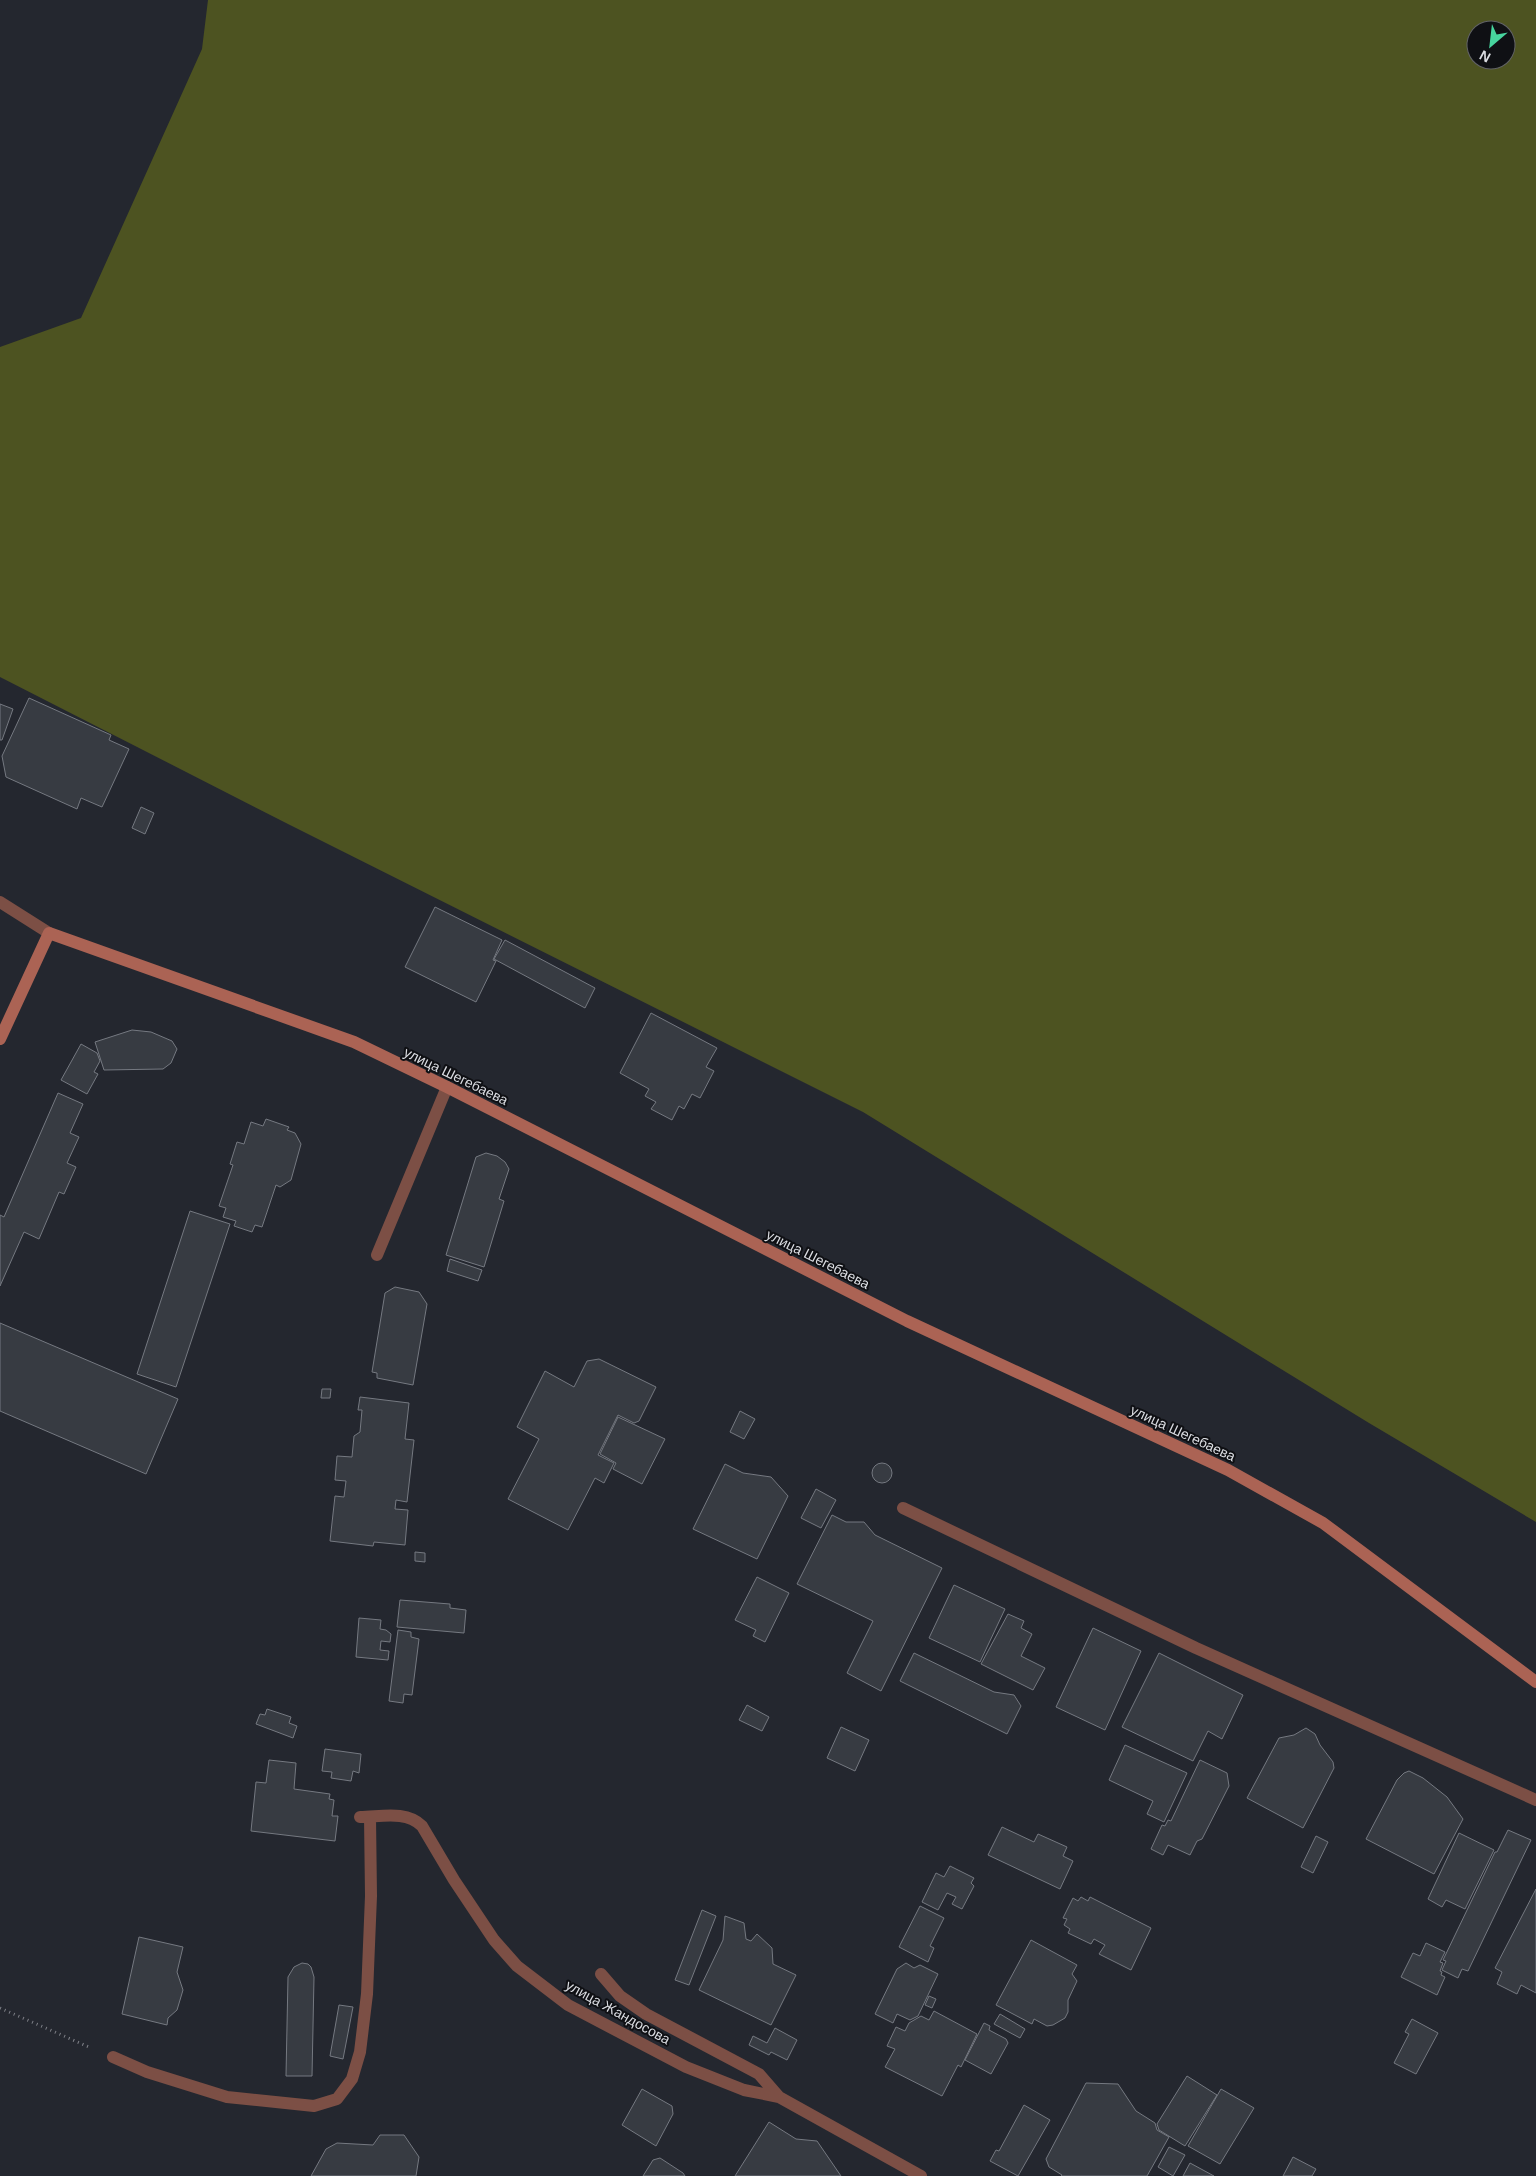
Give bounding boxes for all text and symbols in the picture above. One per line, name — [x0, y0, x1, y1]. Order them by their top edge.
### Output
north arrow — [1466, 20, 1516, 70]
text: N — [1477, 47, 1493, 66]
street label: улица Шегебаева — [401, 1044, 511, 1108]
street label: улица Шегебаева — [764, 1226, 872, 1292]
street label: улица Шегебаева — [1128, 1402, 1238, 1464]
street label: улица Жандосова — [563, 1977, 673, 2047]

